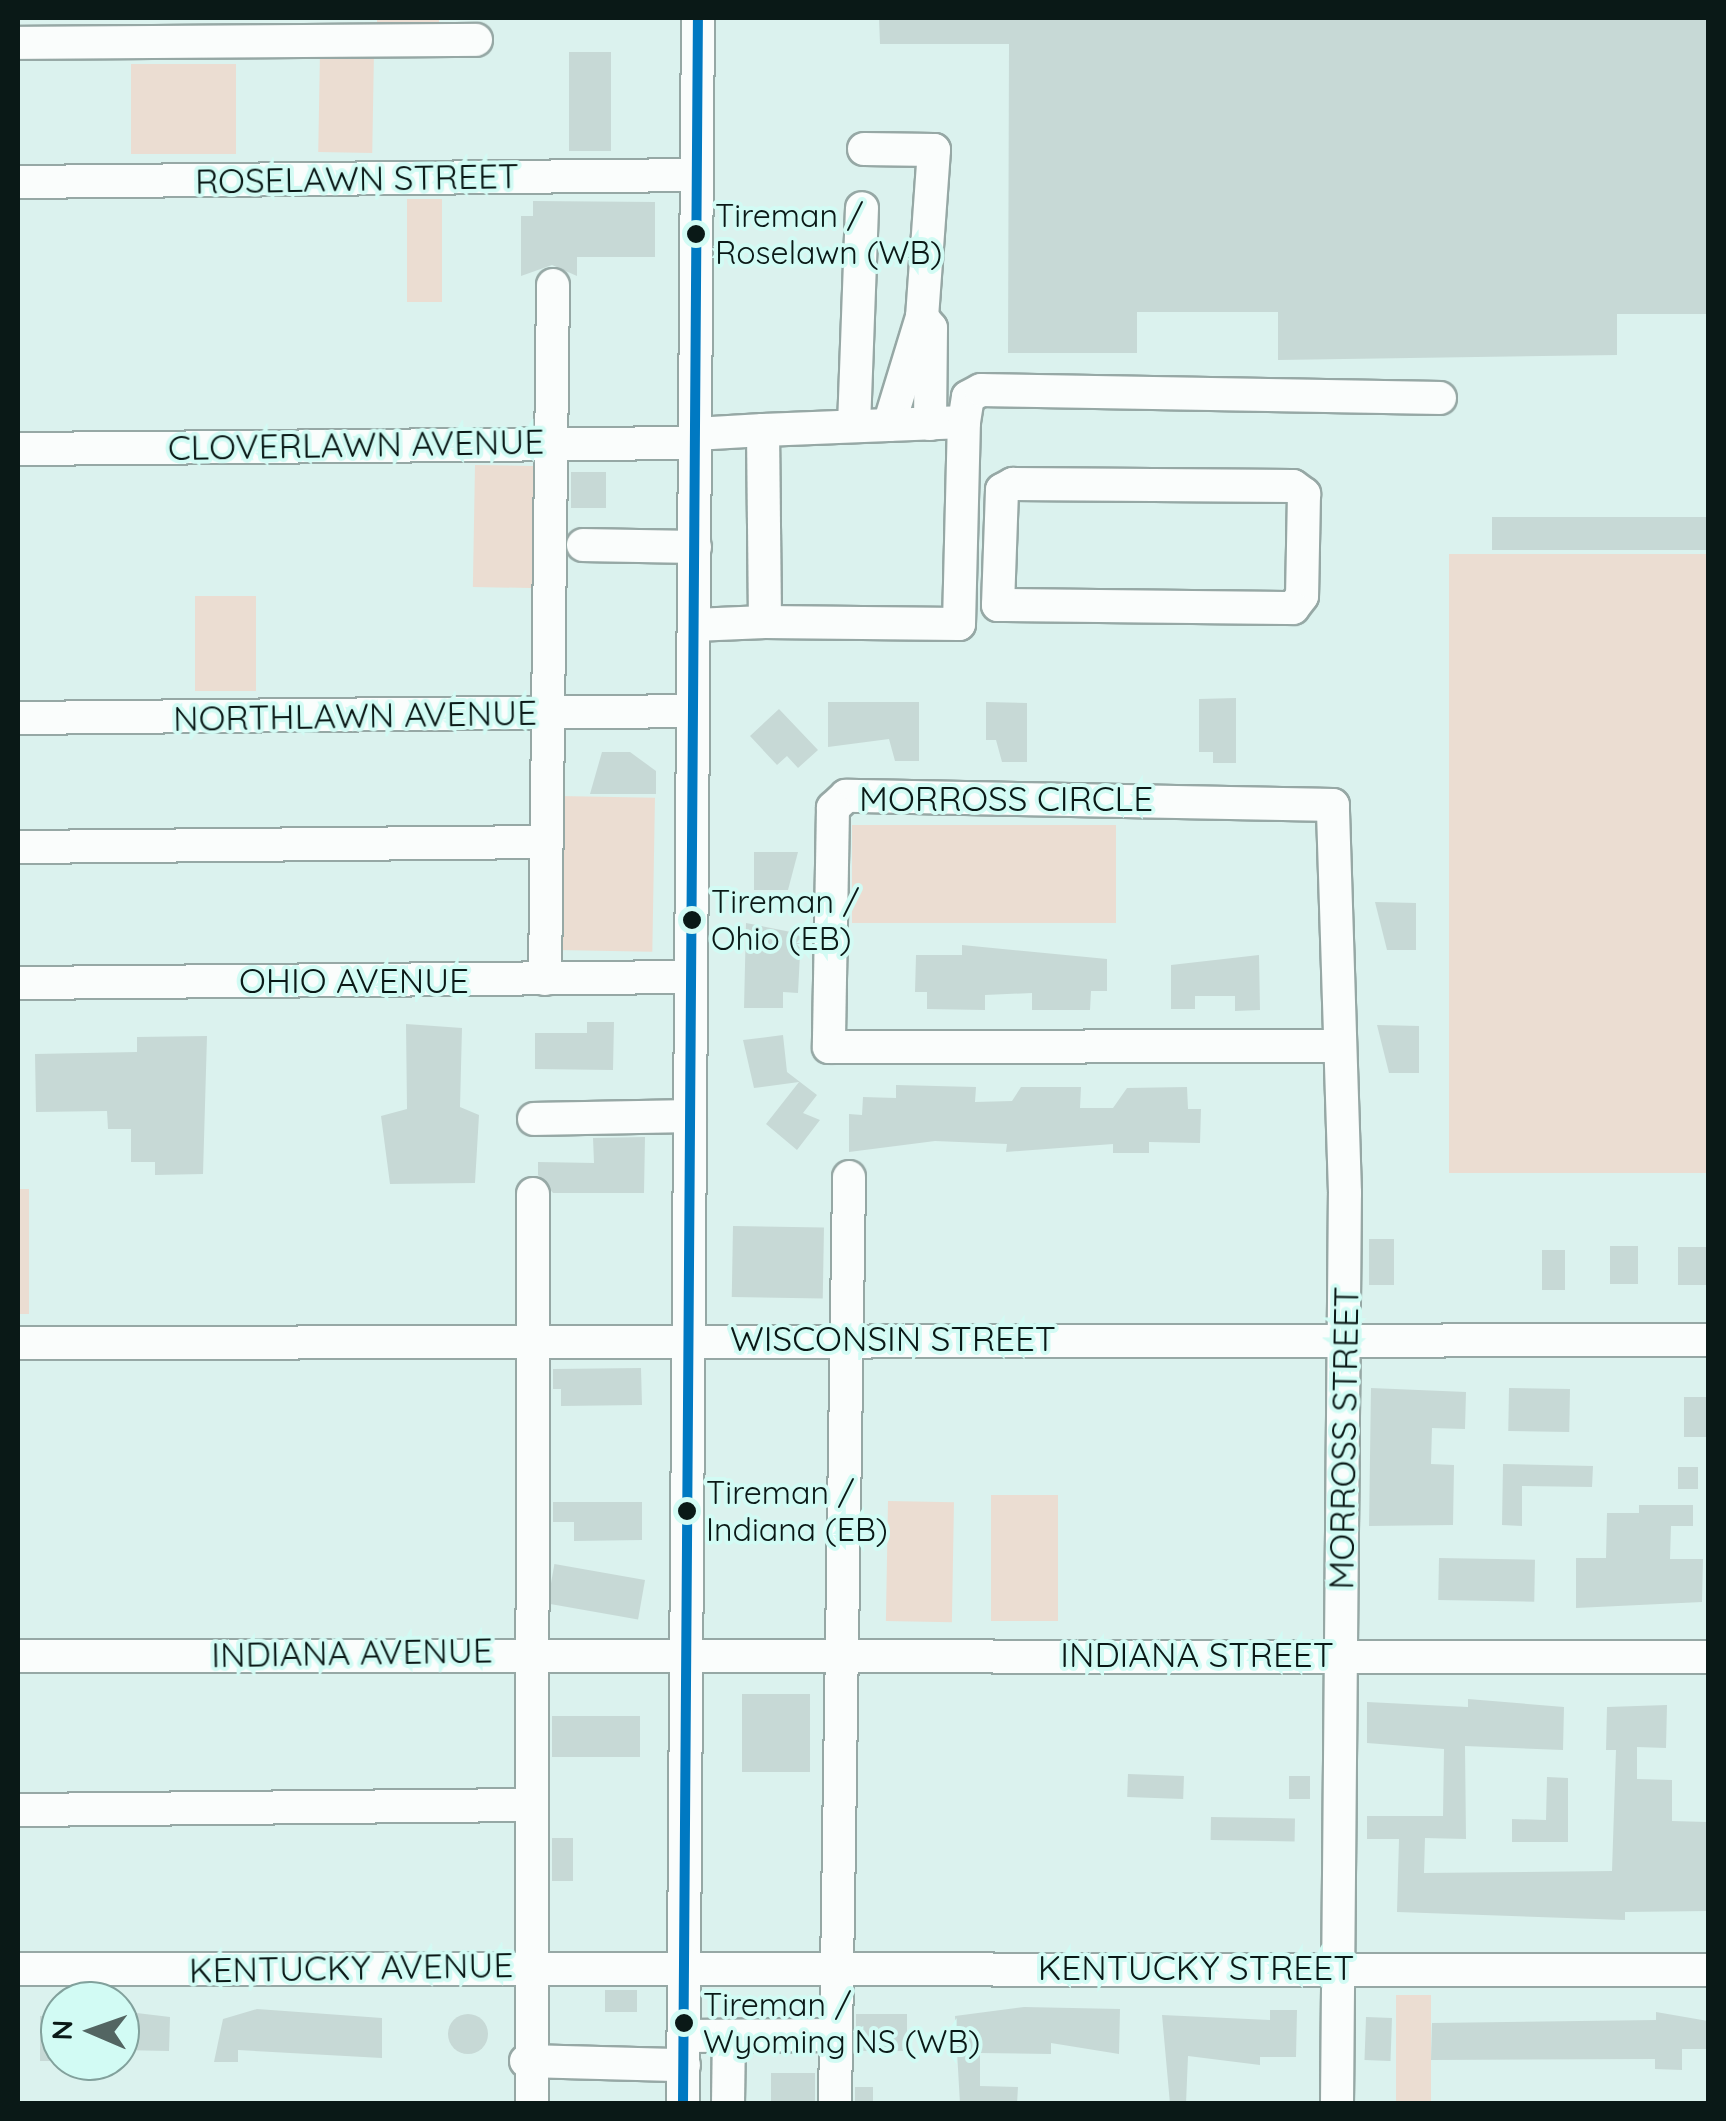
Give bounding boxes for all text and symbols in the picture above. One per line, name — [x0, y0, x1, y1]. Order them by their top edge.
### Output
street label: ROSELAWN STREET — [195, 154, 519, 202]
place label: Tireman / Roselawn (WB) — [715, 197, 942, 272]
marker: Tireman / Roselawn (WB) — [686, 224, 706, 244]
street label: CLOVERLAWN AVENUE — [167, 420, 545, 468]
street label: NORTHLAWN AVENUE — [173, 691, 537, 739]
street label: MORROSS CIRCLE — [859, 777, 1153, 819]
place label: Tireman / Ohio (EB) — [711, 883, 859, 958]
marker: Tireman / Ohio (EB) — [682, 910, 702, 930]
street label: OHIO AVENUE — [239, 959, 469, 1001]
street label: MORROSS STREET — [1319, 1286, 1367, 1590]
street label: WISCONSIN STREET — [730, 1317, 1056, 1359]
place label: Tireman / Indiana (EB) — [706, 1474, 888, 1549]
marker: Tireman / Indiana (EB) — [677, 1501, 697, 1521]
street label: INDIANA AVENUE — [211, 1629, 493, 1675]
street label: INDIANA STREET — [1060, 1633, 1334, 1675]
street label: KENTUCKY AVENUE — [189, 1943, 513, 1991]
street label: KENTUCKY STREET — [1038, 1946, 1354, 1988]
north arrow — [40, 1981, 140, 2081]
place label: Tireman / Wyoming NS (WB) — [703, 1986, 980, 2061]
marker: Tireman / Wyoming NS (WB) — [674, 2013, 694, 2033]
text: N — [44, 2019, 79, 2041]

